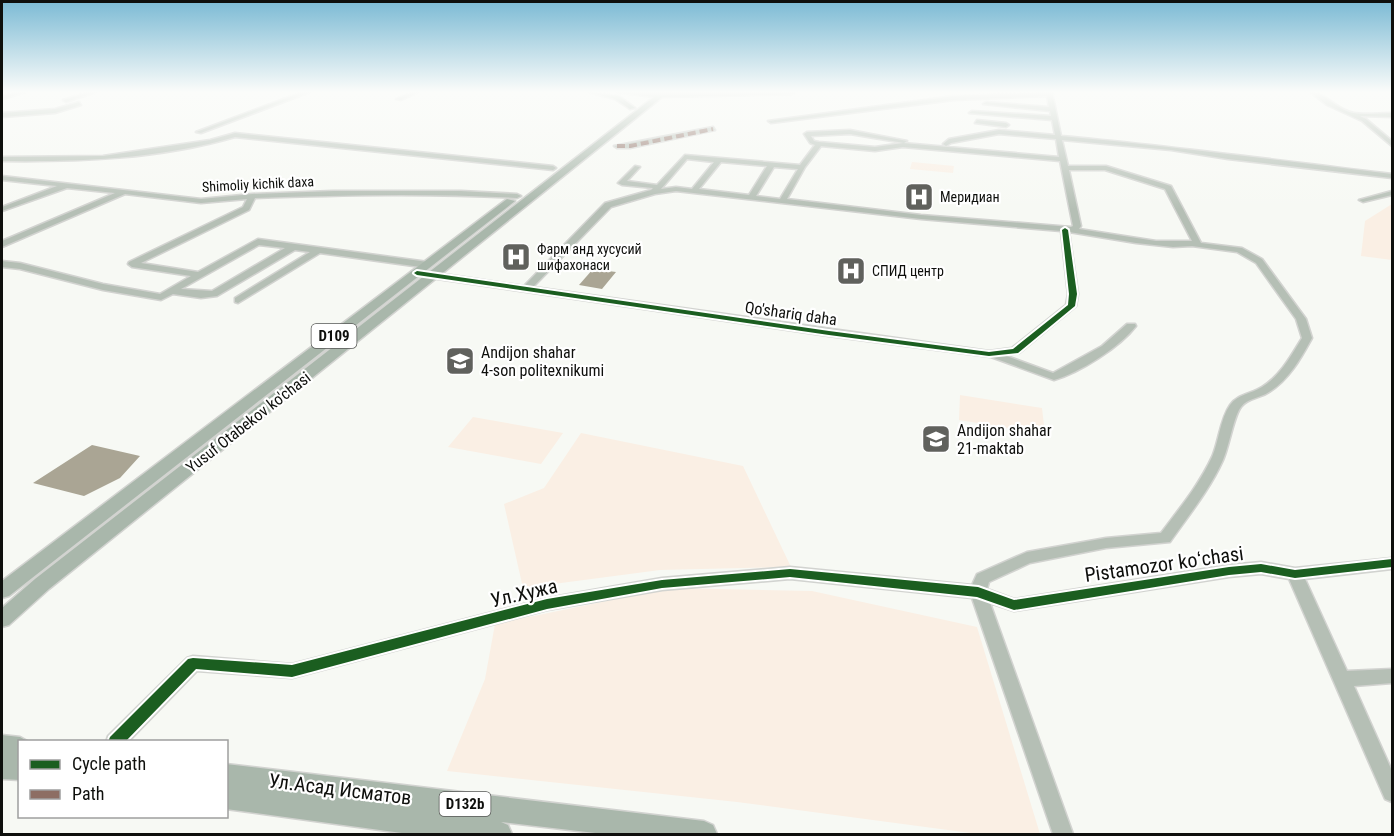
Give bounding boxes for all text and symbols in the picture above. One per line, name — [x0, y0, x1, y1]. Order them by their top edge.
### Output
street label: Shimoliy kichik daxa — [202, 173, 314, 195]
hospital icon: Меридиан — [903, 181, 935, 213]
place label: Меридиан — [940, 189, 1000, 205]
hospital icon: Фарм анд хусусий шифахонаси — [500, 241, 532, 273]
place label: Фарм анд хусусий шифахонаси — [537, 241, 642, 273]
hospital icon: СПИД центр — [835, 255, 867, 287]
place label: СПИД центр — [872, 263, 944, 279]
street label: Qo'shariq daha — [744, 298, 838, 329]
road number: D109 — [312, 324, 356, 348]
place label: Andijon shahar 4-son politexnikumi — [481, 343, 604, 380]
school or university icon: Andijon shahar 4-son politexnikumi — [444, 345, 476, 377]
street label: Yusuf Otabekov ko'chasi — [182, 368, 314, 477]
place label: Andijon shahar 21-maktab — [957, 421, 1052, 458]
school or university icon: Andijon shahar 21-maktab — [920, 423, 952, 455]
street label: Pistamozor koʻchasi — [1083, 541, 1245, 587]
street label: Ул.Хужа — [488, 574, 560, 612]
legend — [18, 740, 228, 818]
text: Cycle path — [72, 753, 146, 774]
street label: Ул.Асад Исматов — [267, 768, 413, 810]
text: Path — [72, 783, 105, 804]
road number: D132b — [440, 792, 490, 816]

